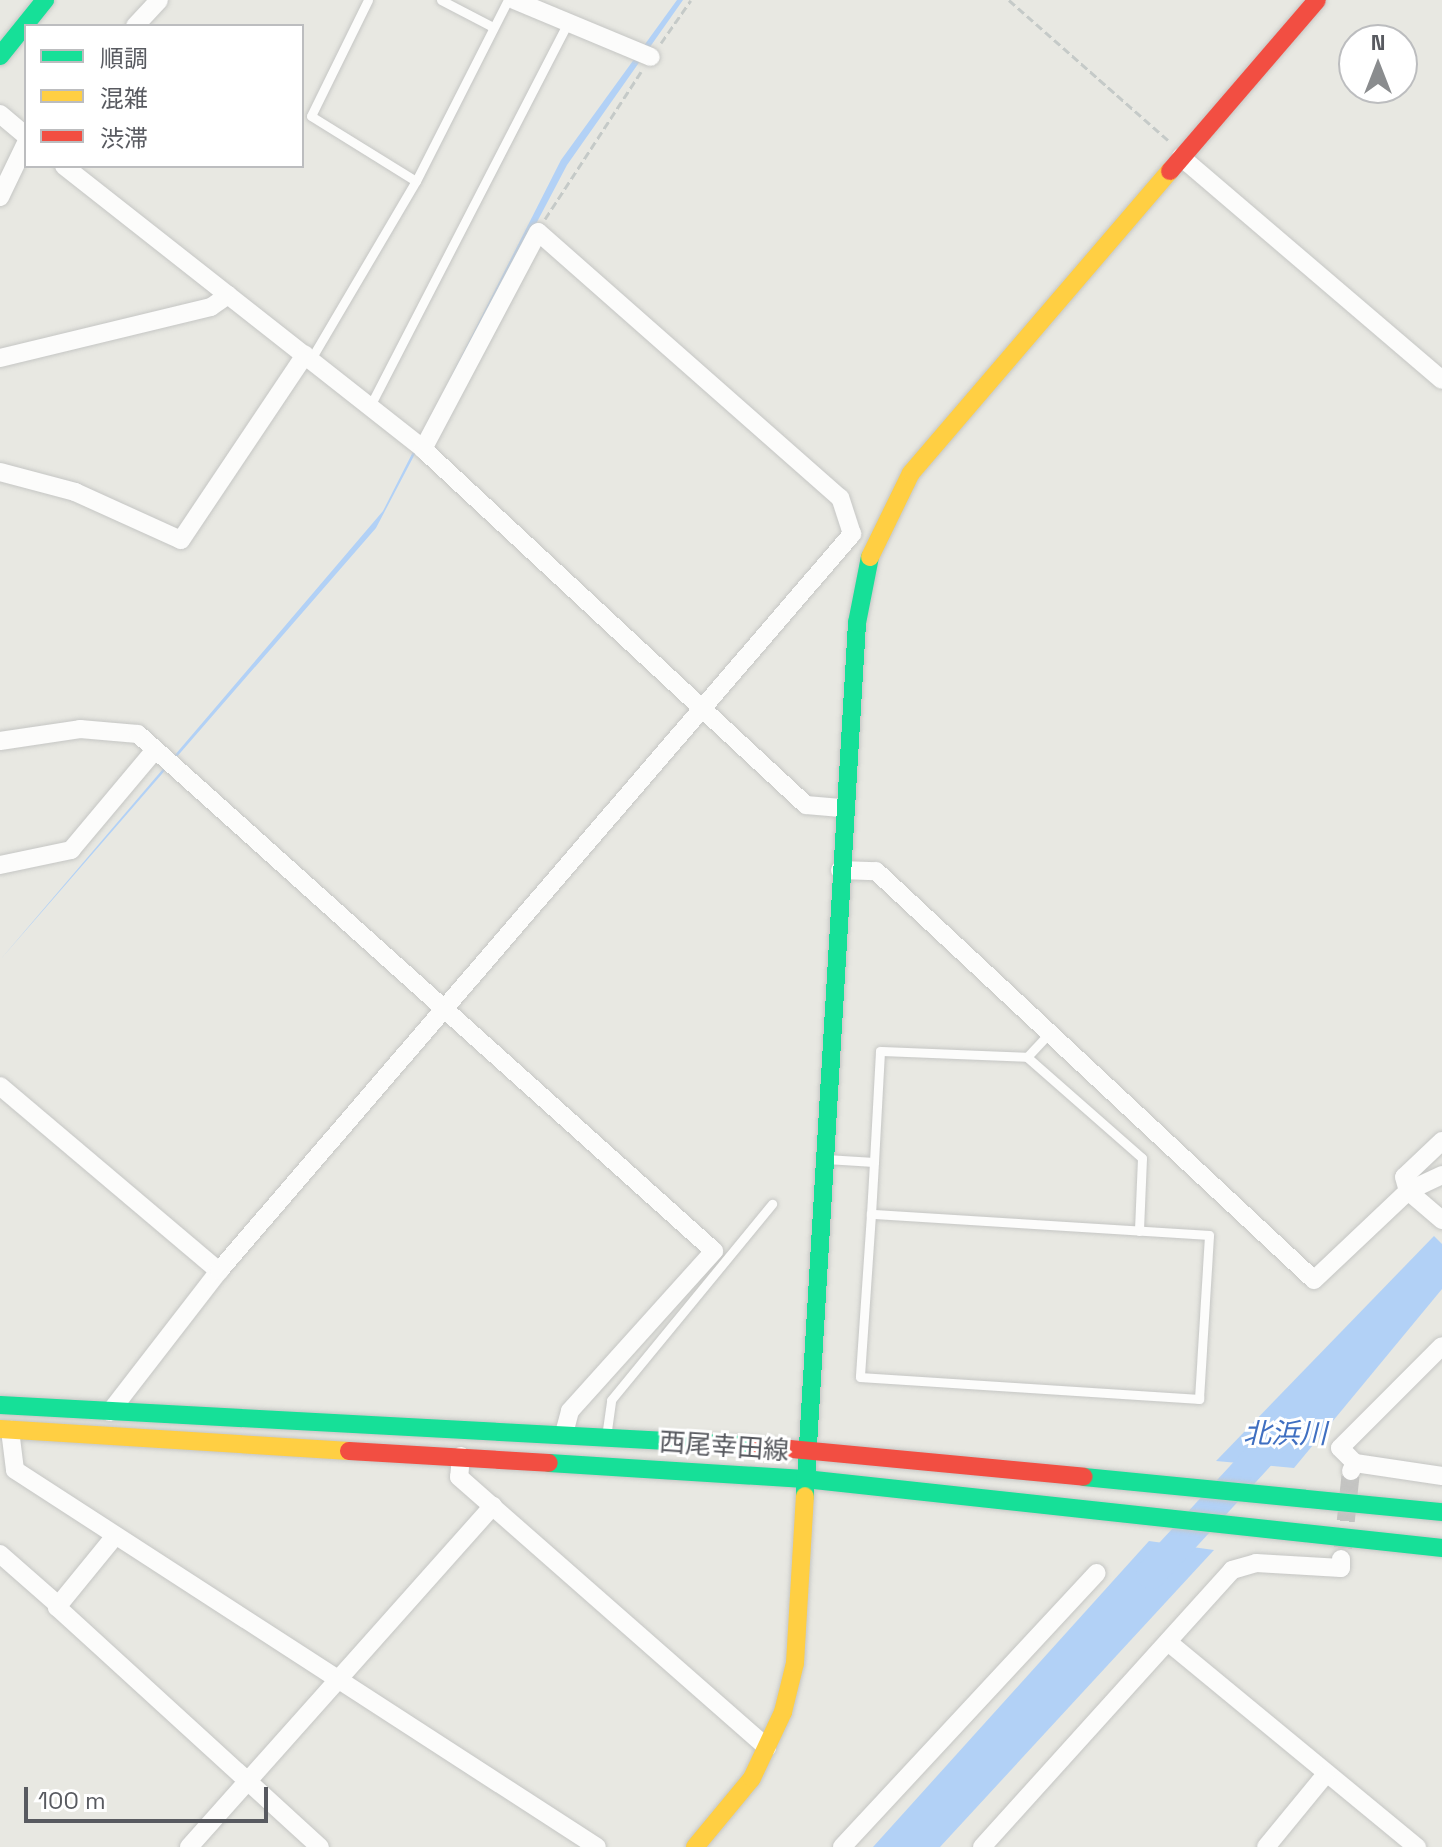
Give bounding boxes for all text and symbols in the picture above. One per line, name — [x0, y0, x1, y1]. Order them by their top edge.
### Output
legend — [24, 24, 304, 168]
north arrow — [1338, 24, 1418, 104]
text: N — [1371, 28, 1385, 56]
text: 順調 — [100, 43, 148, 74]
text: 混雑 — [100, 83, 148, 114]
text: 渋滞 — [100, 123, 148, 154]
water label: 北浜川 — [1243, 1416, 1327, 1450]
street label: 西尾幸田線 — [658, 1427, 790, 1467]
scale bar — [28, 1771, 272, 1821]
text: 100 m — [38, 1785, 106, 1816]

